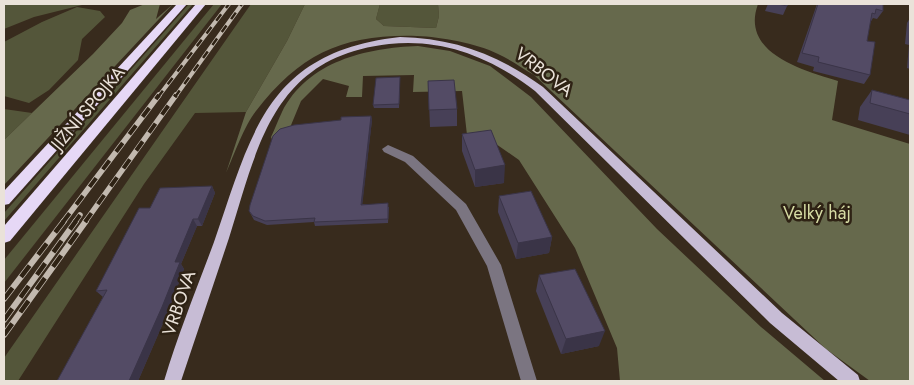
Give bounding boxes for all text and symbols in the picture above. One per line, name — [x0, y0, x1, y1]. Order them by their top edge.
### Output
street label: VRBOVA — [509, 41, 579, 103]
street label: JIŽNÍ SPOJKA — [44, 60, 131, 157]
park label: Velký háj — [783, 200, 851, 226]
street label: VRBOVA — [156, 267, 202, 339]

